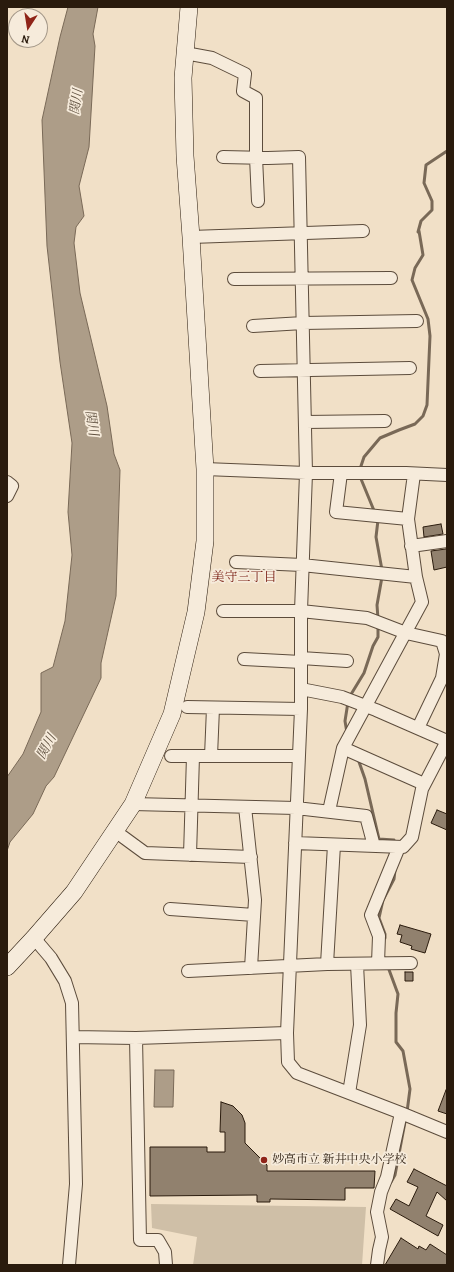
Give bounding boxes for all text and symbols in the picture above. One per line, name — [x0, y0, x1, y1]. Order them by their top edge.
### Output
north arrow — [8, 8, 48, 48]
text: N — [20, 31, 31, 47]
water label: 関川 — [67, 88, 87, 116]
water label: 関川 — [81, 409, 101, 437]
district label: 美守三丁目 — [212, 570, 276, 586]
water label: 関川 — [34, 732, 60, 762]
place label: 妙高市立 新井中央小学校 — [272, 1153, 406, 1167]
marker: 妙高市立 新井中央小学校 — [259, 1155, 269, 1165]

